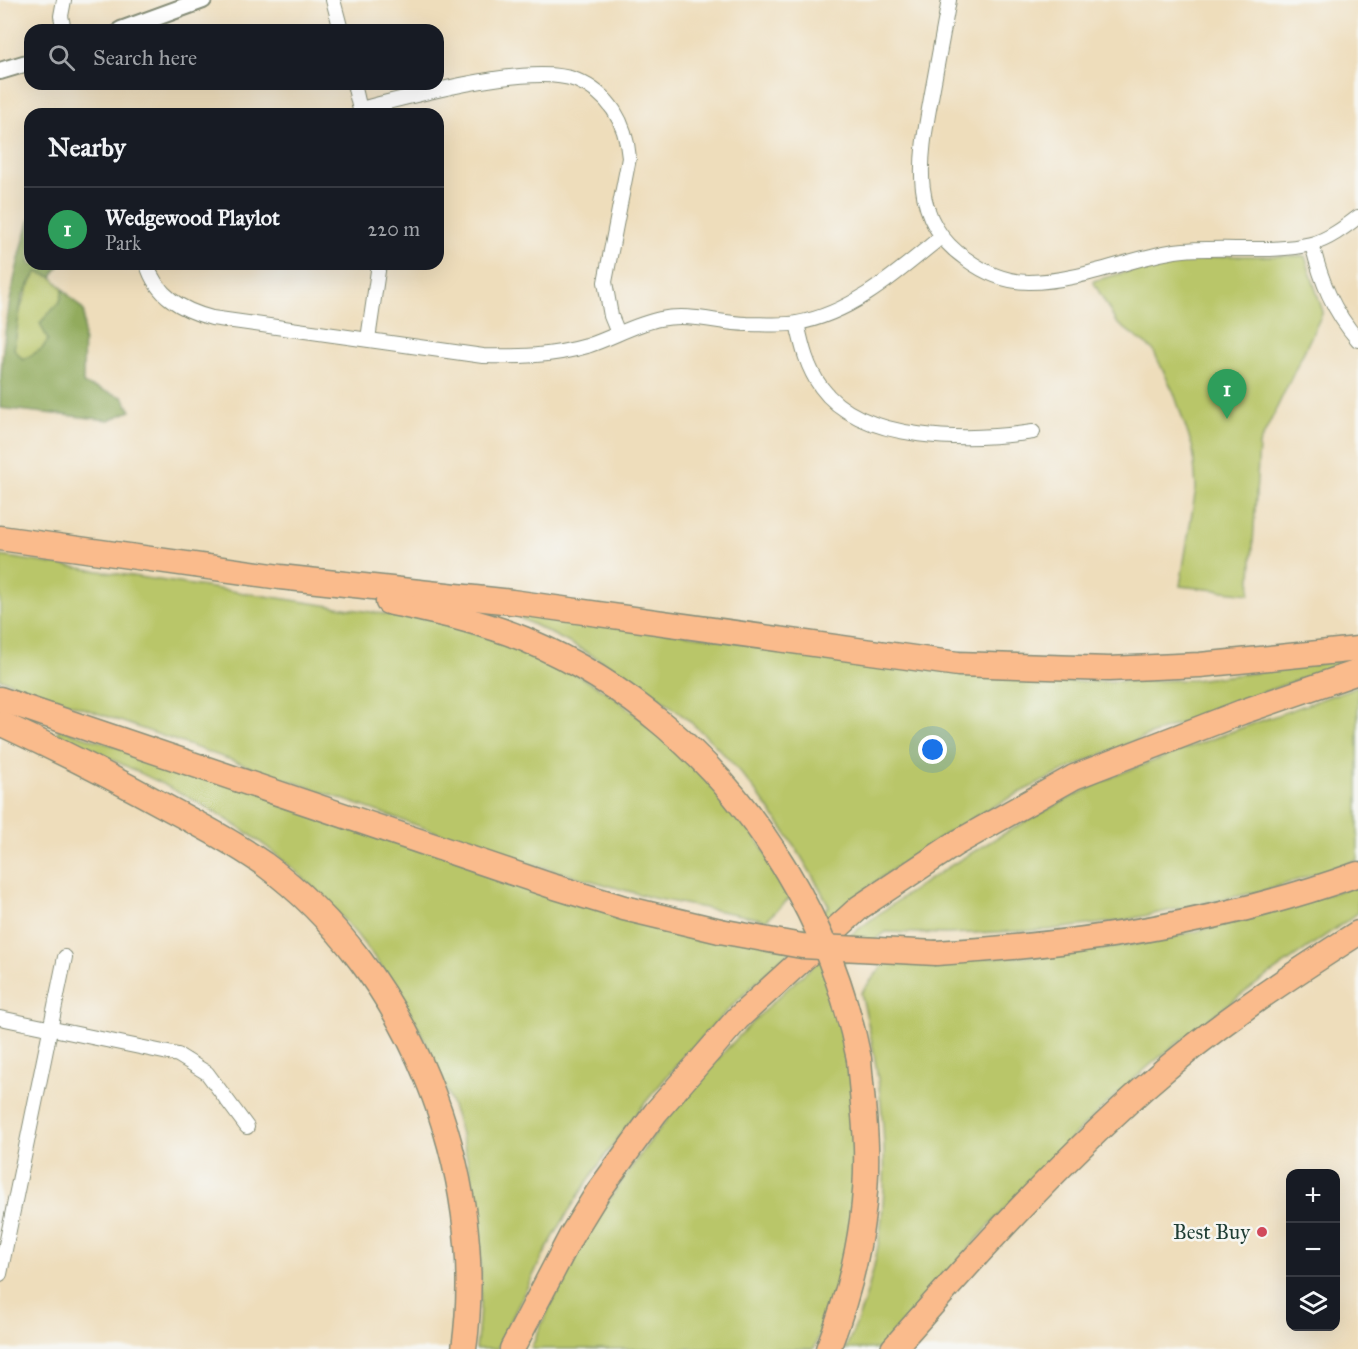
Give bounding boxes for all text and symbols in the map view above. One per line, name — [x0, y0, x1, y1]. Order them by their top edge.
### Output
search box — [24, 24, 444, 90]
icon: search — [45, 41, 78, 74]
text: Search here — [93, 44, 197, 71]
text: Nearby — [48, 131, 126, 163]
text: Wedgewood Playlot — [105, 204, 280, 231]
text: 1 — [64, 217, 71, 241]
text: 220 m — [368, 217, 420, 241]
text: Park — [105, 231, 141, 255]
pin: 1 — [1208, 370, 1246, 419]
your location — [918, 735, 947, 764]
map controls — [1286, 1169, 1340, 1331]
button: + — [1286, 1169, 1340, 1223]
place label: Best Buy — [1173, 1219, 1251, 1245]
button: − — [1286, 1223, 1340, 1277]
marker: Best Buy — [1255, 1225, 1269, 1239]
button: layers — [1286, 1277, 1340, 1331]

